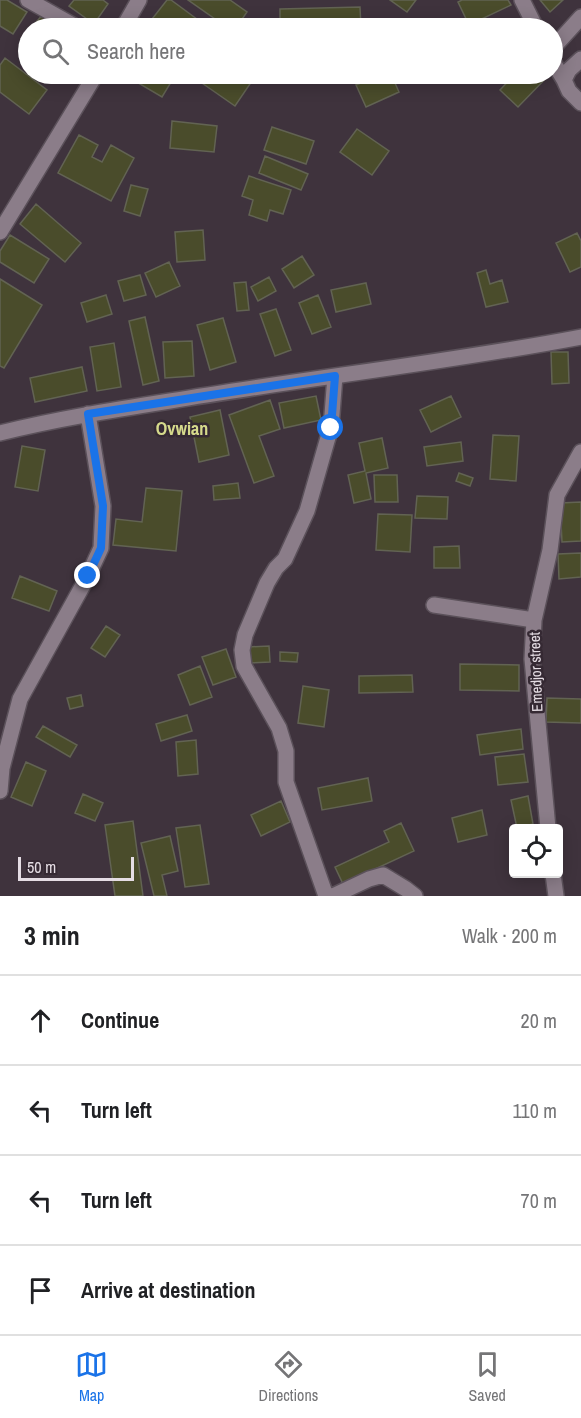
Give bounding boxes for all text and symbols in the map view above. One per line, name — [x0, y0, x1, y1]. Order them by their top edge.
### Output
search box — [18, 18, 563, 84]
icon: search — [39, 35, 72, 68]
text: Search here — [87, 36, 185, 66]
route start — [317, 414, 343, 440]
district label: Ovwian — [156, 416, 208, 441]
route end — [74, 562, 100, 588]
street label: Emedjor street — [524, 631, 547, 712]
map controls — [509, 824, 563, 878]
button: locate — [509, 824, 563, 878]
scale bar — [18, 854, 134, 882]
text: 50 m — [27, 856, 56, 878]
text: 3 min — [24, 918, 80, 953]
text: Walk · 200 m — [462, 922, 557, 949]
icon: ahead — [24, 1004, 57, 1037]
text: Continue — [81, 1005, 159, 1035]
text: 20 m — [521, 1007, 557, 1034]
icon: left — [24, 1094, 57, 1127]
text: Turn left — [81, 1095, 152, 1125]
text: 110 m — [513, 1097, 557, 1124]
icon: left — [24, 1184, 57, 1217]
text: Turn left — [81, 1185, 152, 1215]
text: 70 m — [521, 1187, 557, 1214]
icon: arrive — [24, 1274, 57, 1307]
text: Arrive at destination — [81, 1275, 255, 1305]
tab: Map — [75, 1348, 108, 1406]
tab: Directions — [258, 1348, 318, 1406]
tab: Saved — [469, 1348, 506, 1406]

